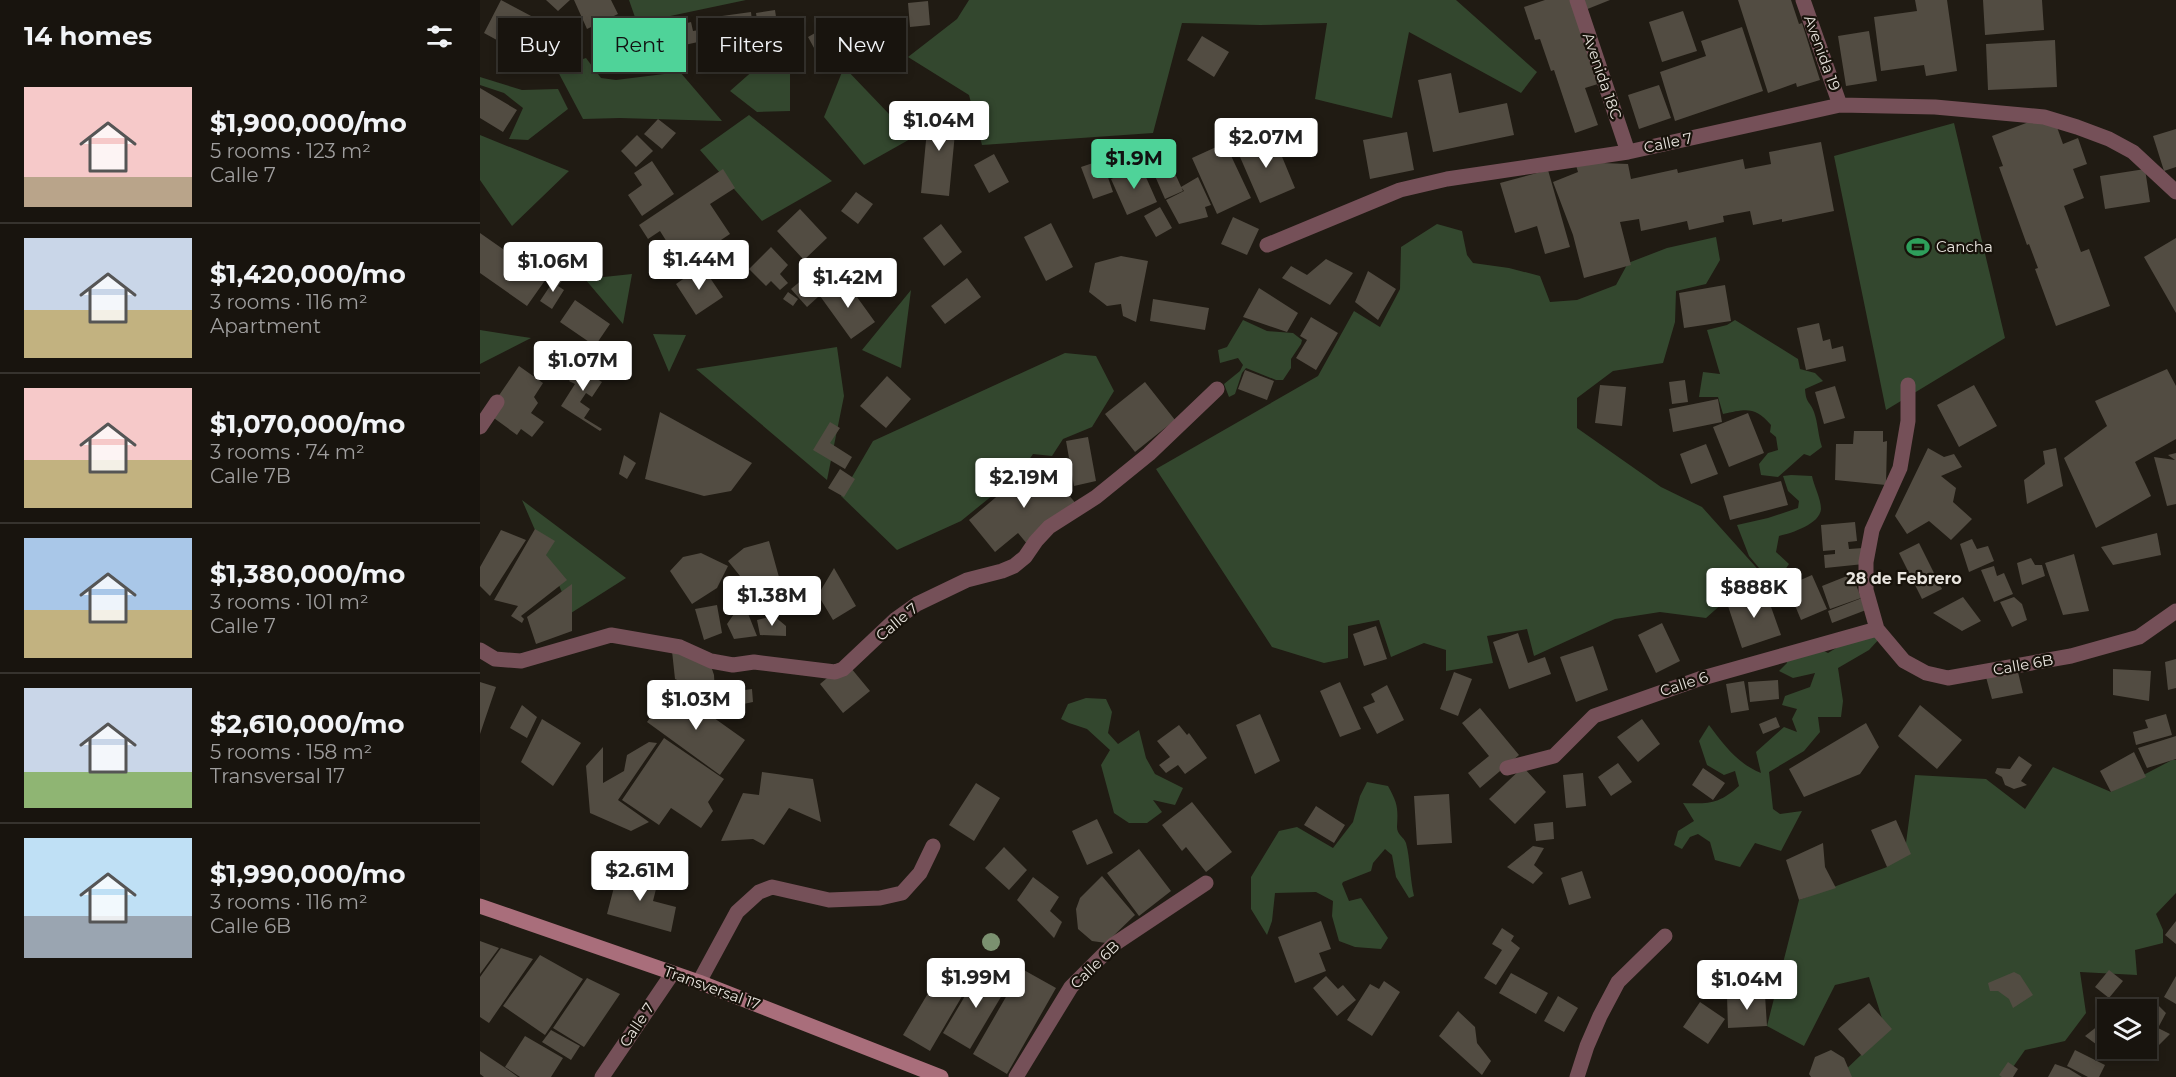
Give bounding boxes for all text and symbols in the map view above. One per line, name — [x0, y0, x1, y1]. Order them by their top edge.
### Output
street label: Avenida 19 — [1800, 12, 1845, 93]
chip: Buy — [498, 18, 581, 72]
chip: Rent — [593, 18, 686, 72]
chip: Filters — [698, 18, 804, 72]
chip: New — [816, 18, 906, 72]
text: 14 homes — [24, 20, 152, 52]
icon: filters — [423, 20, 456, 53]
street label: Avenida 18C — [1579, 30, 1626, 122]
pin: $1.04M — [890, 101, 988, 152]
text: $1,900,000/mo — [210, 107, 407, 139]
text: $1.04M — [903, 108, 975, 132]
icon: home — [72, 111, 144, 183]
pin: $2.07M — [1217, 118, 1315, 169]
text: $2.07M — [1229, 125, 1303, 149]
street label: Calle 7 — [1642, 128, 1694, 157]
text: 5 rooms · 123 m² — [210, 139, 371, 163]
pin: $1.9M — [1092, 139, 1176, 190]
text: $1.9M — [1105, 146, 1163, 170]
text: Calle 7 — [210, 163, 276, 187]
sports icon: Cancha — [1905, 234, 1931, 260]
place label: Cancha — [1936, 237, 1993, 256]
pin: $1.44M — [650, 240, 748, 291]
pin: $1.06M — [504, 242, 602, 293]
text: $1.44M — [663, 247, 735, 271]
text: $1.06M — [518, 249, 588, 273]
text: $1,420,000/mo — [210, 258, 406, 290]
pin: $1.42M — [799, 258, 897, 309]
icon: home — [72, 262, 144, 334]
text: $1.42M — [813, 265, 883, 289]
text: 3 rooms · 116 m² — [210, 290, 368, 314]
text: Apartment — [210, 314, 321, 338]
pin: $1.07M — [534, 341, 632, 392]
text: $1.07M — [548, 348, 618, 372]
text: $1,070,000/mo — [210, 408, 405, 440]
icon: home — [72, 412, 144, 484]
text: 3 rooms · 74 m² — [210, 440, 365, 464]
pin: $2.19M — [975, 458, 1073, 509]
text: Calle 7B — [210, 464, 291, 488]
text: $2.19M — [989, 465, 1059, 489]
text: $1,380,000/mo — [210, 558, 405, 590]
icon: home — [72, 562, 144, 634]
pin: $888K — [1712, 568, 1796, 619]
district label: 28 de Febrero — [1846, 569, 1962, 588]
text: $888K — [1720, 575, 1788, 599]
pin: $1.38M — [723, 576, 821, 627]
text: $1.38M — [737, 583, 807, 607]
text: 3 rooms · 101 m² — [210, 590, 369, 614]
street label: Calle 7 — [872, 598, 922, 645]
text: Calle 7 — [210, 614, 276, 638]
street label: Calle 6B — [1991, 650, 2055, 679]
street label: Calle 6 — [1657, 667, 1710, 700]
pin: $1.03M — [647, 680, 745, 731]
text: $1.03M — [661, 687, 731, 711]
text: $2,610,000/mo — [210, 708, 405, 740]
icon: home — [72, 712, 144, 784]
text: 5 rooms · 158 m² — [210, 740, 372, 764]
text: Transversal 17 — [210, 764, 345, 788]
pin: $2.61M — [591, 851, 689, 902]
text: $1,990,000/mo — [210, 858, 406, 890]
text: $2.61M — [605, 858, 675, 882]
icon: home — [72, 862, 144, 934]
text: 3 rooms · 116 m² — [210, 890, 368, 914]
text: Calle 6B — [210, 914, 291, 938]
street label: Calle 6B — [1066, 937, 1123, 993]
pin: $1.99M — [927, 958, 1025, 1009]
pin: $1.04M — [1698, 960, 1796, 1011]
street label: Transversal 17 — [661, 961, 763, 1014]
text: $1.99M — [941, 965, 1011, 989]
text: $1.04M — [1711, 967, 1783, 991]
street label: Calle 7 — [615, 999, 658, 1050]
map controls — [2097, 999, 2157, 1059]
button: layers — [2097, 999, 2157, 1059]

